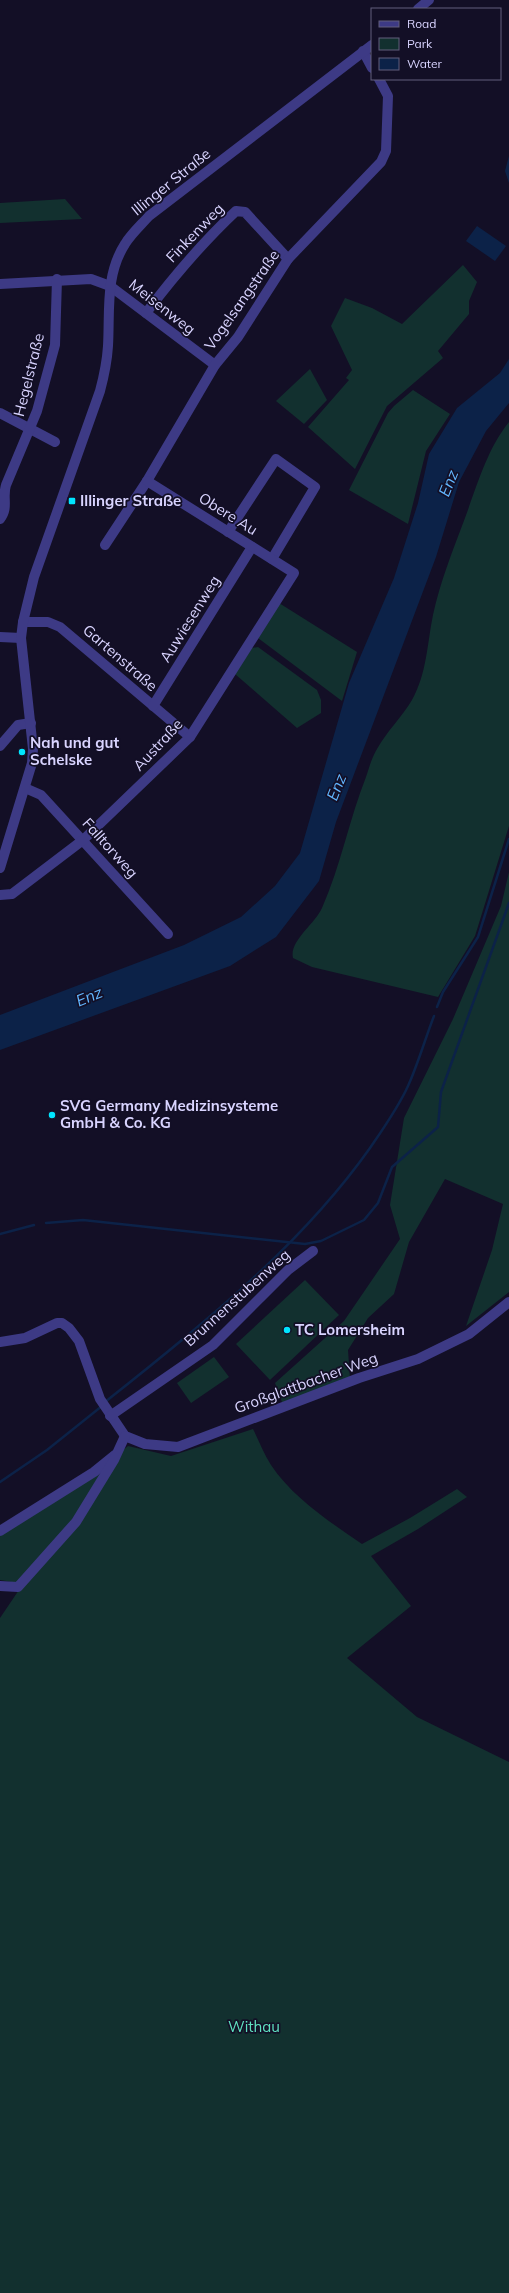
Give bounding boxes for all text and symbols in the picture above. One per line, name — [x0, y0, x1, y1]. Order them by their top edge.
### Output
legend — [371, 8, 501, 80]
text: Road — [407, 16, 436, 31]
text: Park — [407, 36, 433, 51]
text: Water — [407, 56, 443, 71]
street label: Illinger Straße — [127, 144, 214, 219]
street label: Finkenweg — [162, 199, 228, 266]
street label: Vogelsangstraße — [200, 246, 283, 353]
street label: Meisenweg — [125, 275, 199, 338]
street label: Hegelstraße — [9, 331, 48, 418]
water label: Enz — [434, 466, 463, 499]
street label: Obere Au — [195, 488, 261, 539]
place label: Illinger Straße — [80, 491, 181, 510]
marker: Illinger Straße — [67, 496, 77, 506]
street label: Auwiesenweg — [155, 572, 224, 666]
street label: Gartenstraße — [79, 620, 162, 695]
street label: Austraße — [129, 715, 187, 775]
place label: Nah und gut Schelske — [30, 733, 119, 769]
marker: Nah und gut Schelske — [17, 747, 27, 757]
water label: Enz — [322, 770, 351, 803]
street label: Falltorweg — [79, 814, 142, 882]
water label: Enz — [73, 981, 106, 1010]
place label: SVG Germany Medizinsysteme GmbH & Co. KG — [60, 1096, 278, 1132]
marker: SVG Germany Medizinsysteme GmbH & Co. KG — [47, 1110, 57, 1120]
street label: Brunnenstubenweg — [180, 1245, 294, 1350]
place label: TC Lomersheim — [295, 1320, 405, 1339]
marker: TC Lomersheim — [282, 1325, 292, 1335]
street label: Großglattbacher Weg — [232, 1348, 380, 1417]
park label: Withau — [228, 2017, 280, 2036]

